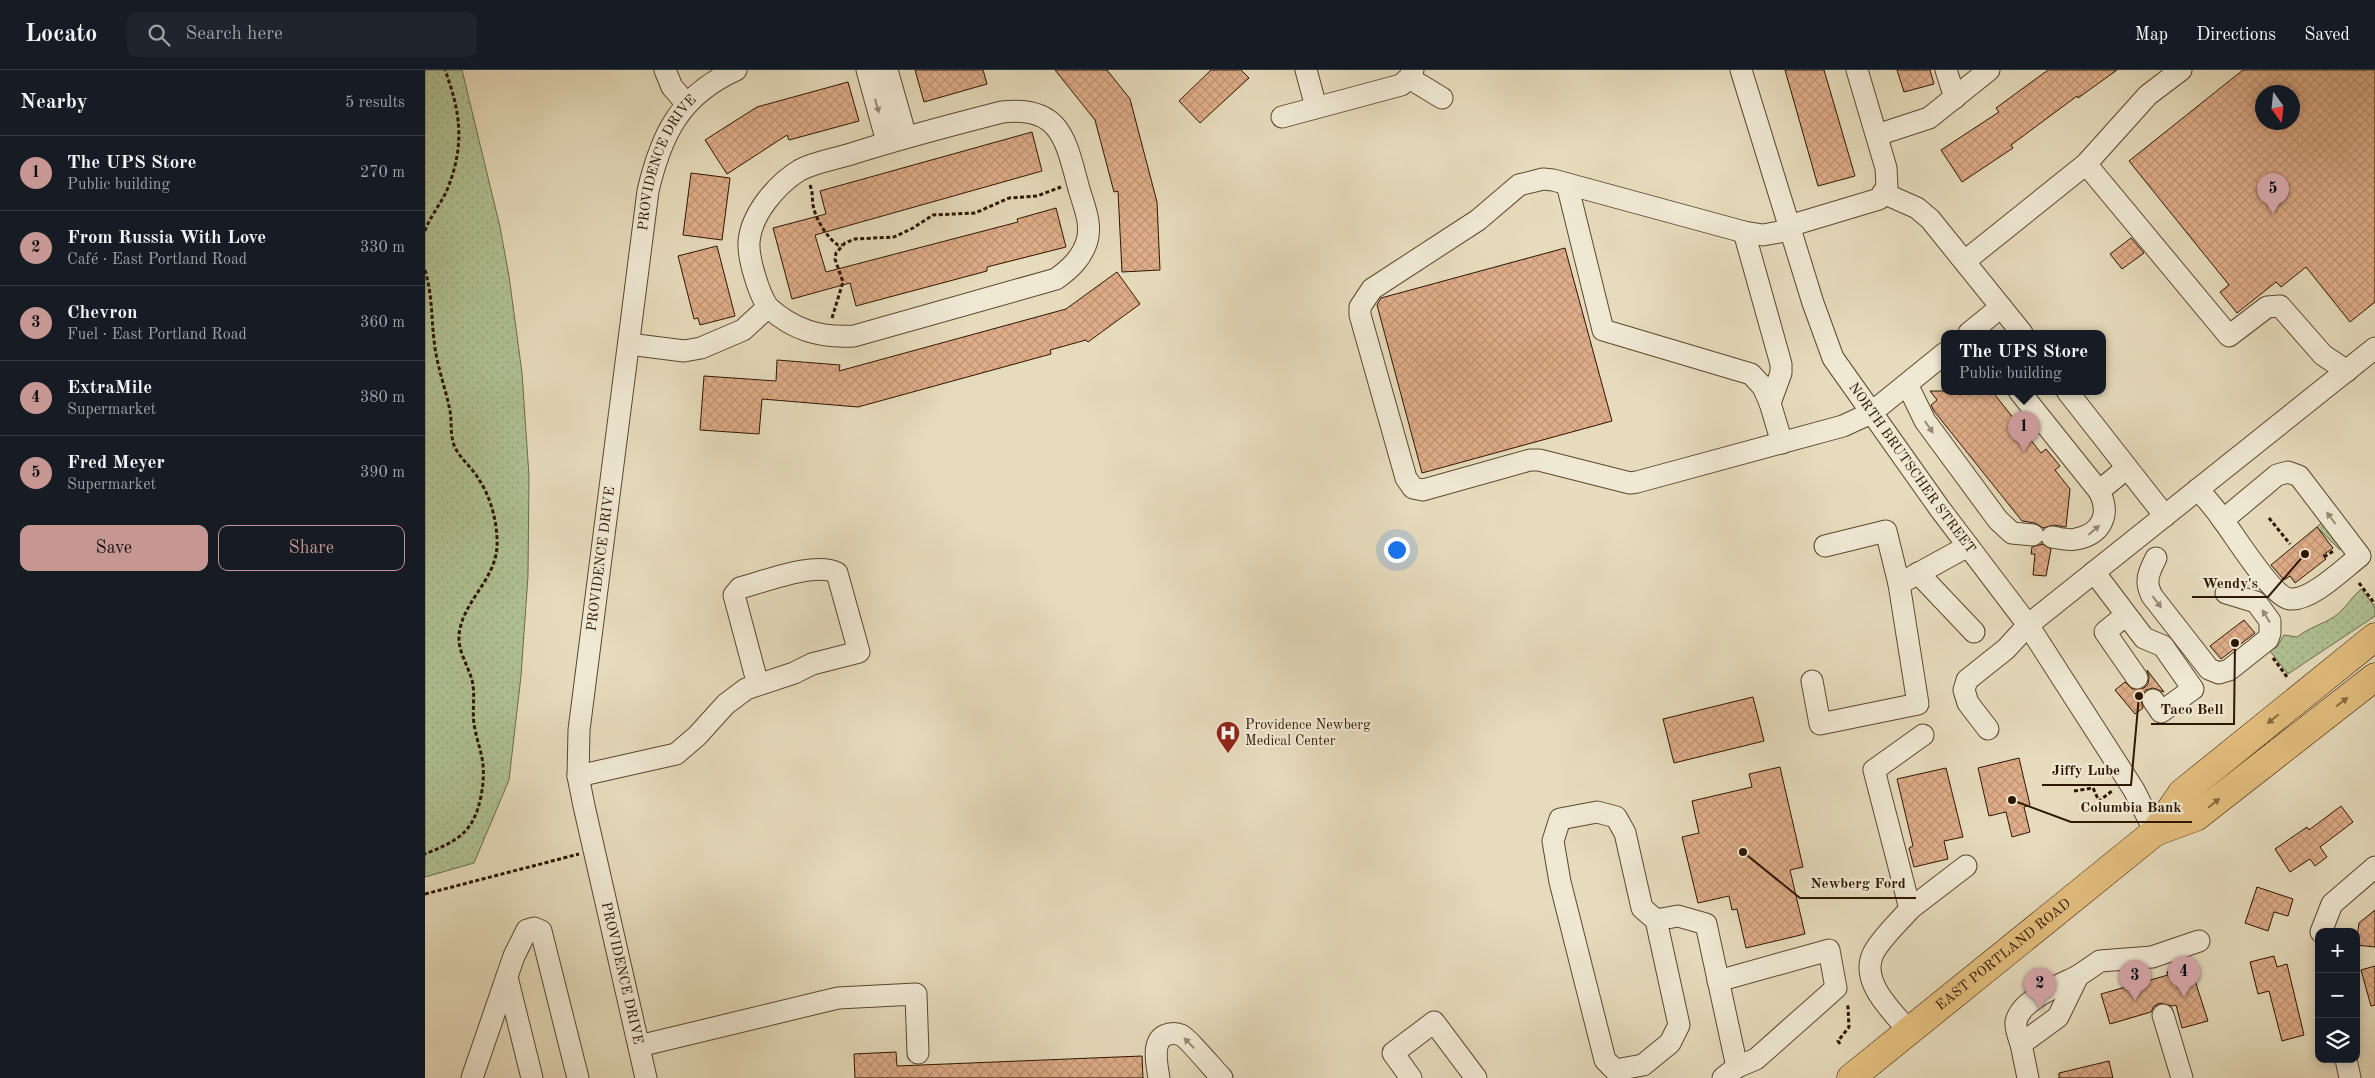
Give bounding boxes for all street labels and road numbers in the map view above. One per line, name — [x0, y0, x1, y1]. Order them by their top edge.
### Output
street label: PROVIDENCE DRIVE — [636, 92, 699, 232]
street label: NORTH BRUTSCHER STREET — [1846, 380, 1978, 556]
street label: PROVIDENCE DRIVE — [585, 486, 617, 632]
street label: EAST PORTLAND ROAD — [1933, 896, 2073, 1013]
street label: PROVIDENCE DRIVE — [599, 900, 645, 1046]

